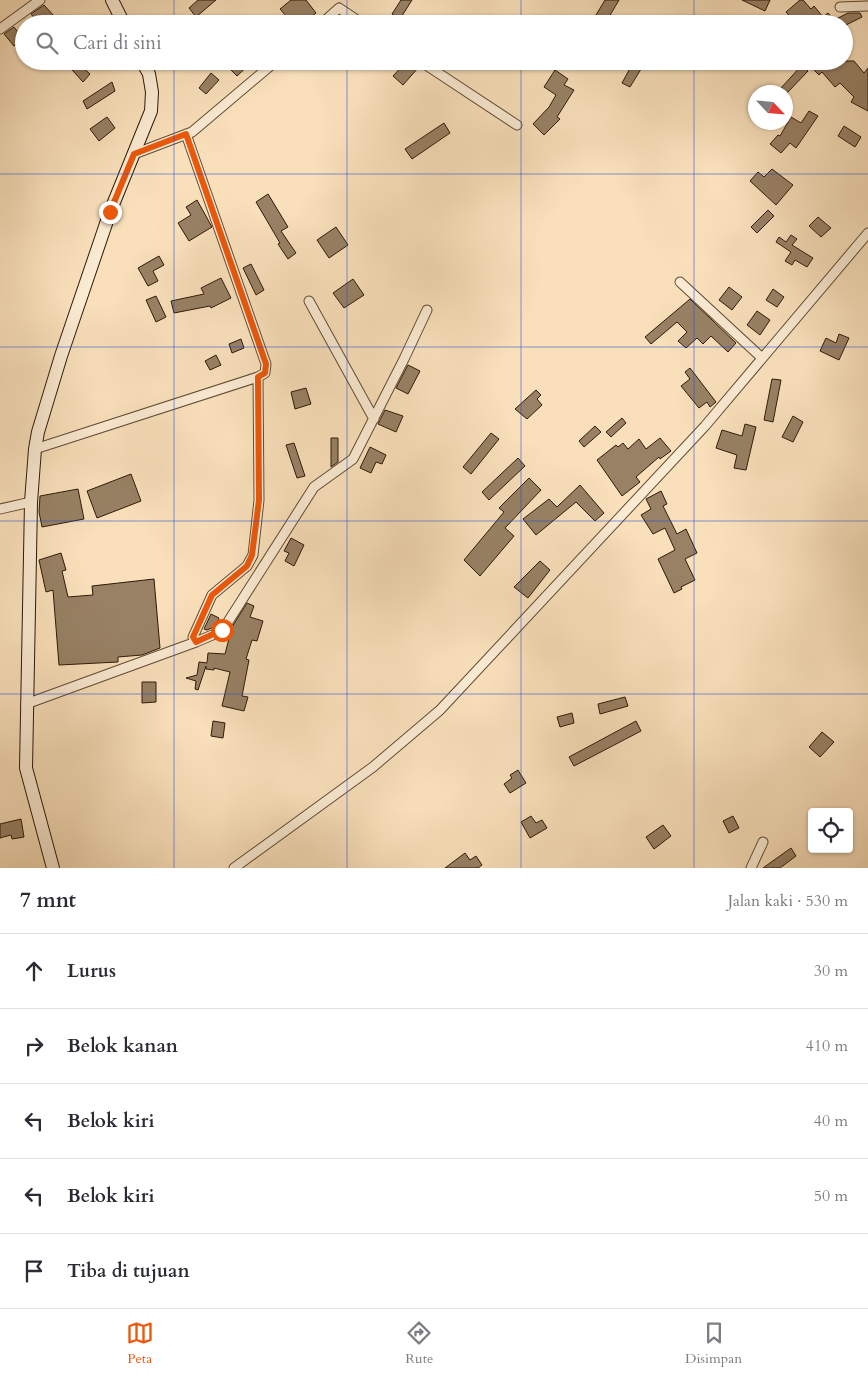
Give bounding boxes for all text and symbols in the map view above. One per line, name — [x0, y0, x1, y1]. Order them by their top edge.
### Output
search box — [15, 15, 853, 70]
icon: search — [33, 29, 61, 57]
text: Cari di sini — [73, 30, 162, 56]
north arrow — [748, 85, 793, 130]
route end — [99, 201, 122, 224]
route start — [211, 619, 234, 642]
map controls — [808, 808, 853, 853]
button: locate — [808, 808, 853, 853]
text: 7 mnt — [20, 886, 76, 915]
text: Jalan kaki · 530 m — [728, 890, 848, 912]
icon: ahead — [20, 957, 48, 985]
text: Lurus — [67, 958, 116, 984]
text: 30 m — [814, 960, 848, 982]
icon: right — [20, 1032, 48, 1060]
text: Belok kanan — [67, 1033, 178, 1059]
text: 410 m — [806, 1035, 848, 1057]
icon: left — [20, 1107, 48, 1135]
text: Belok kiri — [67, 1108, 154, 1134]
text: 40 m — [814, 1110, 848, 1132]
icon: left — [20, 1182, 48, 1210]
text: Belok kiri — [67, 1183, 154, 1209]
text: 50 m — [814, 1185, 848, 1207]
icon: arrive — [20, 1257, 48, 1285]
text: Tiba di tujuan — [67, 1258, 190, 1284]
tab: Peta — [126, 1319, 154, 1368]
tab: Rute — [405, 1319, 433, 1368]
tab: Disimpan — [685, 1319, 742, 1368]

